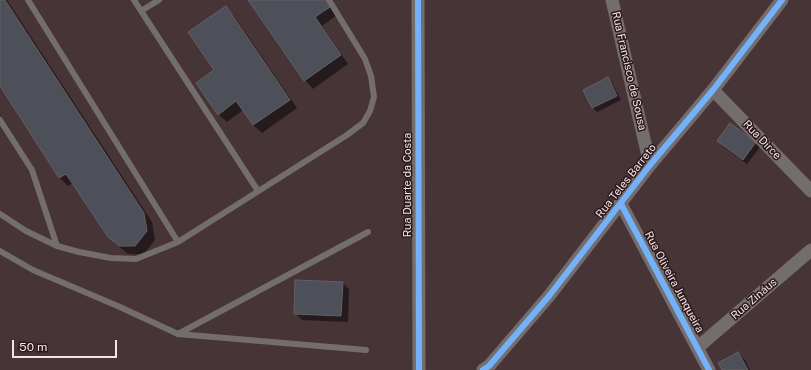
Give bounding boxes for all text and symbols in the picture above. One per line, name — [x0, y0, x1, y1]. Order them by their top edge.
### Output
street label: Rua Francisco de Sousa — [609, 10, 649, 132]
street label: Rua Dirce — [740, 118, 784, 162]
street label: Rua Duarte da Costa — [401, 133, 415, 237]
street label: Rua Teles Barreto — [593, 141, 659, 221]
street label: Rua Oliveira Junqueira — [642, 229, 706, 335]
street label: Rua Zináus — [728, 275, 780, 323]
scale bar — [14, 332, 119, 358]
text: 50 m — [19, 340, 47, 354]

